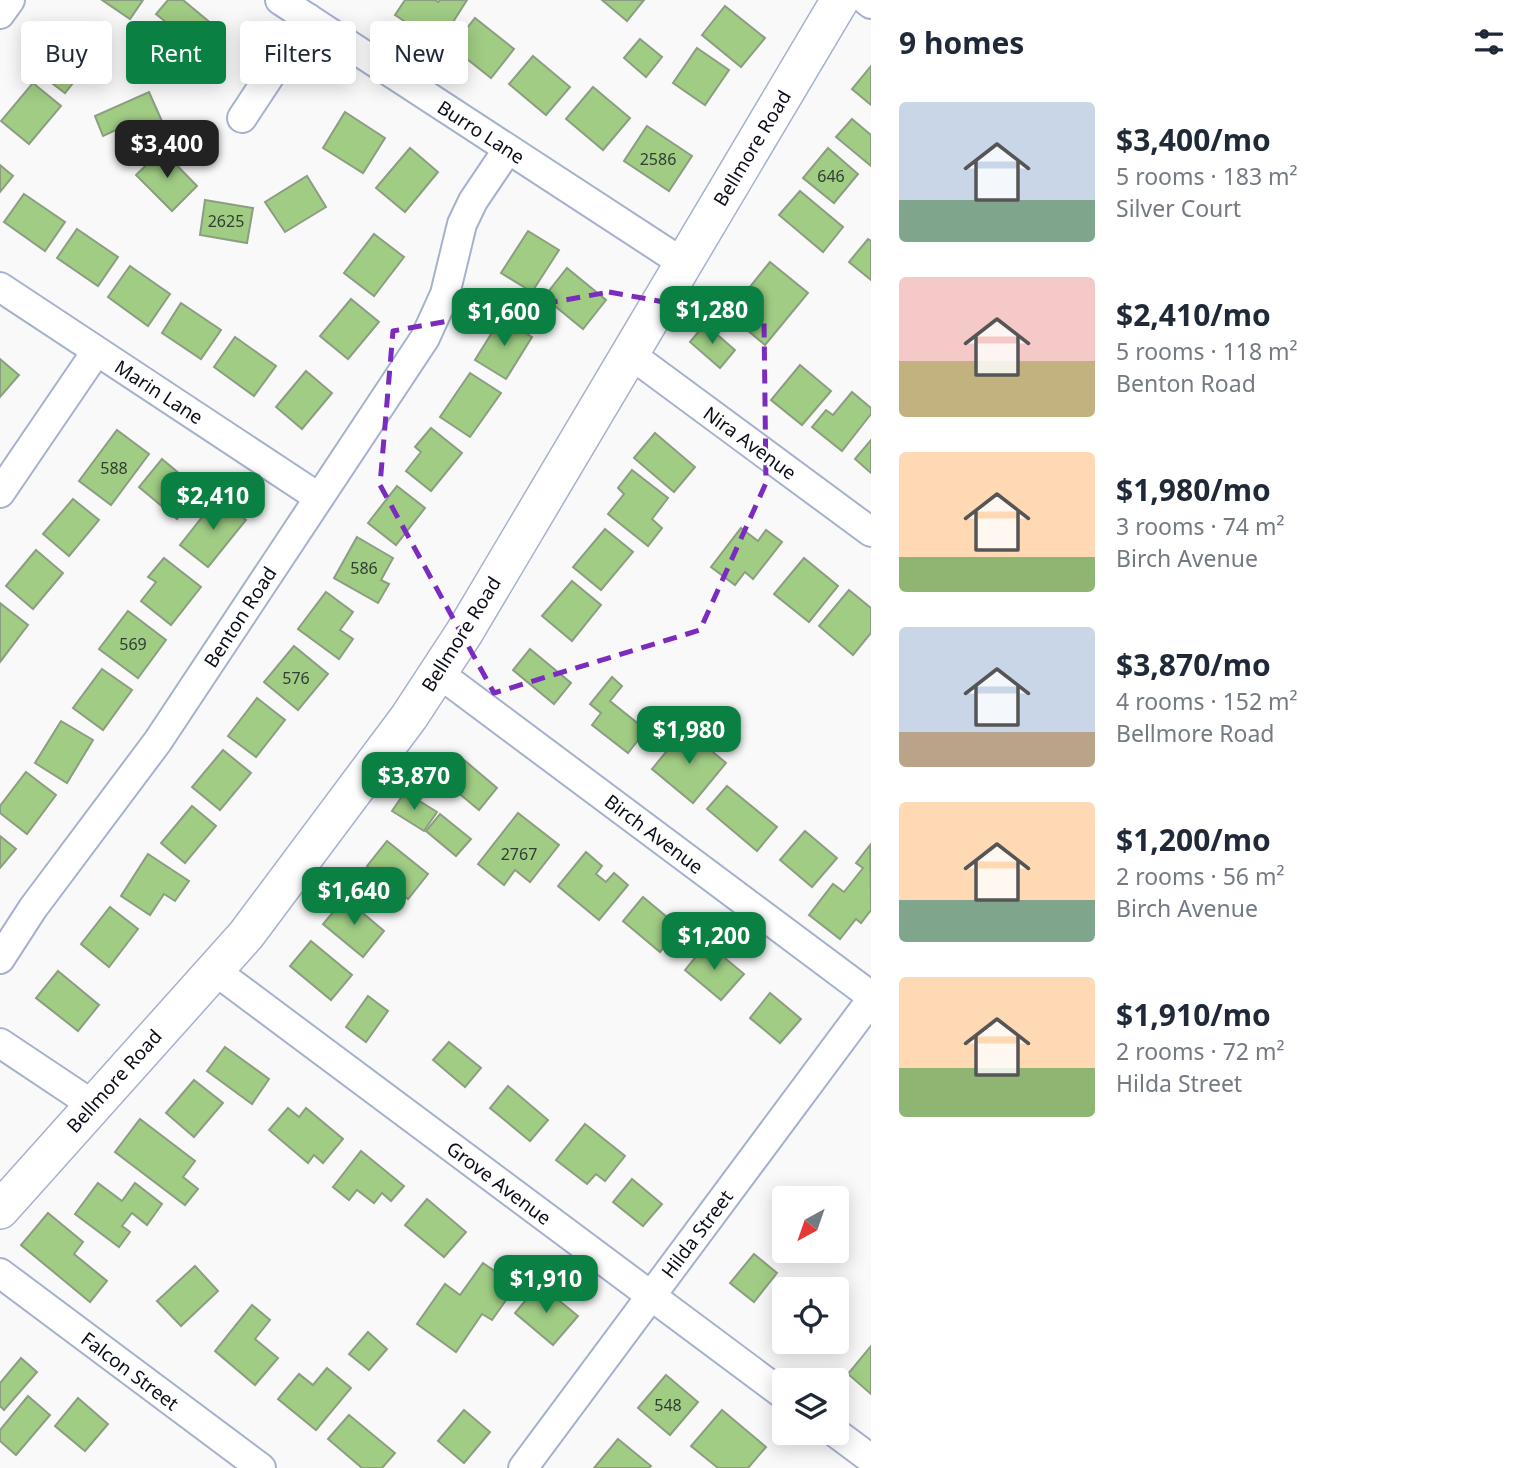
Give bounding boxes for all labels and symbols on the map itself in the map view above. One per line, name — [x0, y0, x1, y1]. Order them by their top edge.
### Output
street label: Bellmore Road — [707, 85, 797, 211]
street label: Burro Lane — [432, 94, 530, 170]
pin: $3,400 — [110, 120, 224, 180]
house number: 2586 — [640, 148, 676, 170]
house number: 646 — [817, 165, 845, 187]
house number: 2625 — [208, 210, 244, 232]
pin: $1,280 — [655, 286, 769, 346]
pin: $1,600 — [447, 288, 561, 348]
street label: Marin Lane — [110, 354, 208, 430]
street label: Nira Avenue — [698, 400, 802, 486]
house number: 588 — [100, 457, 128, 479]
pin: $2,410 — [156, 472, 270, 532]
house number: 586 — [350, 557, 378, 579]
street label: Benton Road — [198, 561, 282, 673]
street label: Bellmore Road — [415, 572, 507, 696]
house number: 569 — [119, 633, 147, 655]
house number: 576 — [282, 667, 310, 689]
pin: $1,980 — [632, 706, 746, 766]
pin: $3,870 — [357, 752, 471, 812]
street label: Birch Avenue — [599, 788, 709, 880]
house number: 2767 — [501, 843, 537, 865]
pin: $1,640 — [297, 867, 411, 927]
pin: $1,200 — [657, 912, 771, 972]
street label: Bellmore Road — [61, 1024, 167, 1138]
street label: Grove Avenue — [441, 1135, 557, 1231]
street label: Hilda Street — [655, 1184, 739, 1283]
north arrow — [772, 1186, 849, 1264]
pin: $1,910 — [489, 1256, 603, 1315]
street label: Falcon Street — [76, 1326, 184, 1416]
house number: 548 — [654, 1394, 682, 1416]

